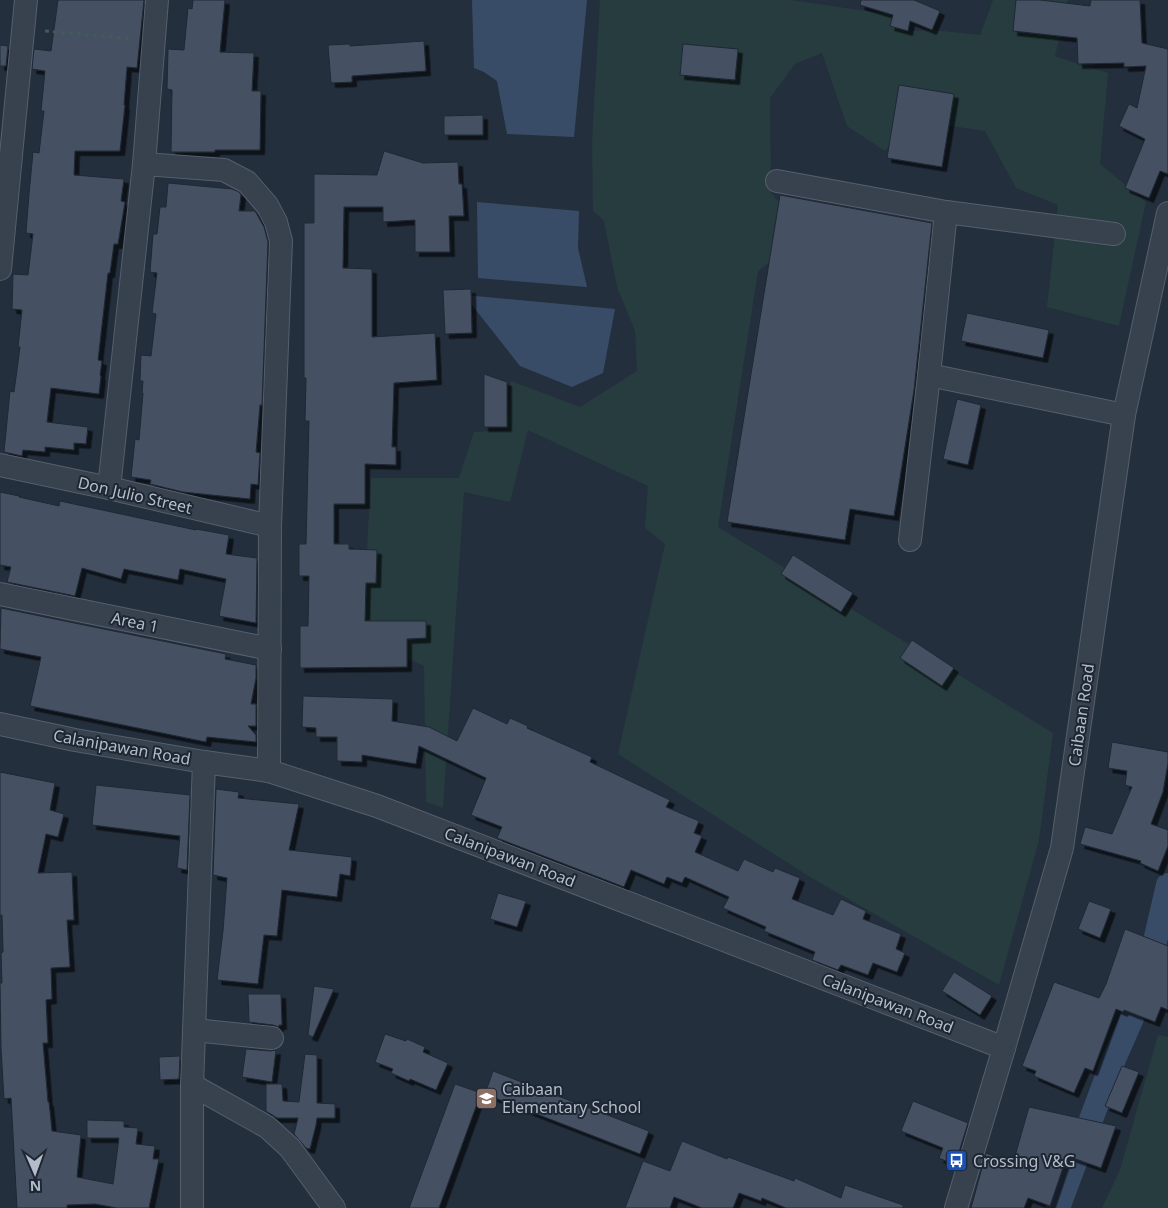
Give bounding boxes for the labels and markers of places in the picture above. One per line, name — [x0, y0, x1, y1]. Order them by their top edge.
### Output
place label: Caibaan Elementary School — [502, 1078, 641, 1118]
school or university icon: Caibaan Elementary School — [474, 1086, 498, 1110]
bus stop icon: Crossing V&G — [945, 1149, 969, 1173]
place label: Crossing V&G — [973, 1150, 1075, 1172]

